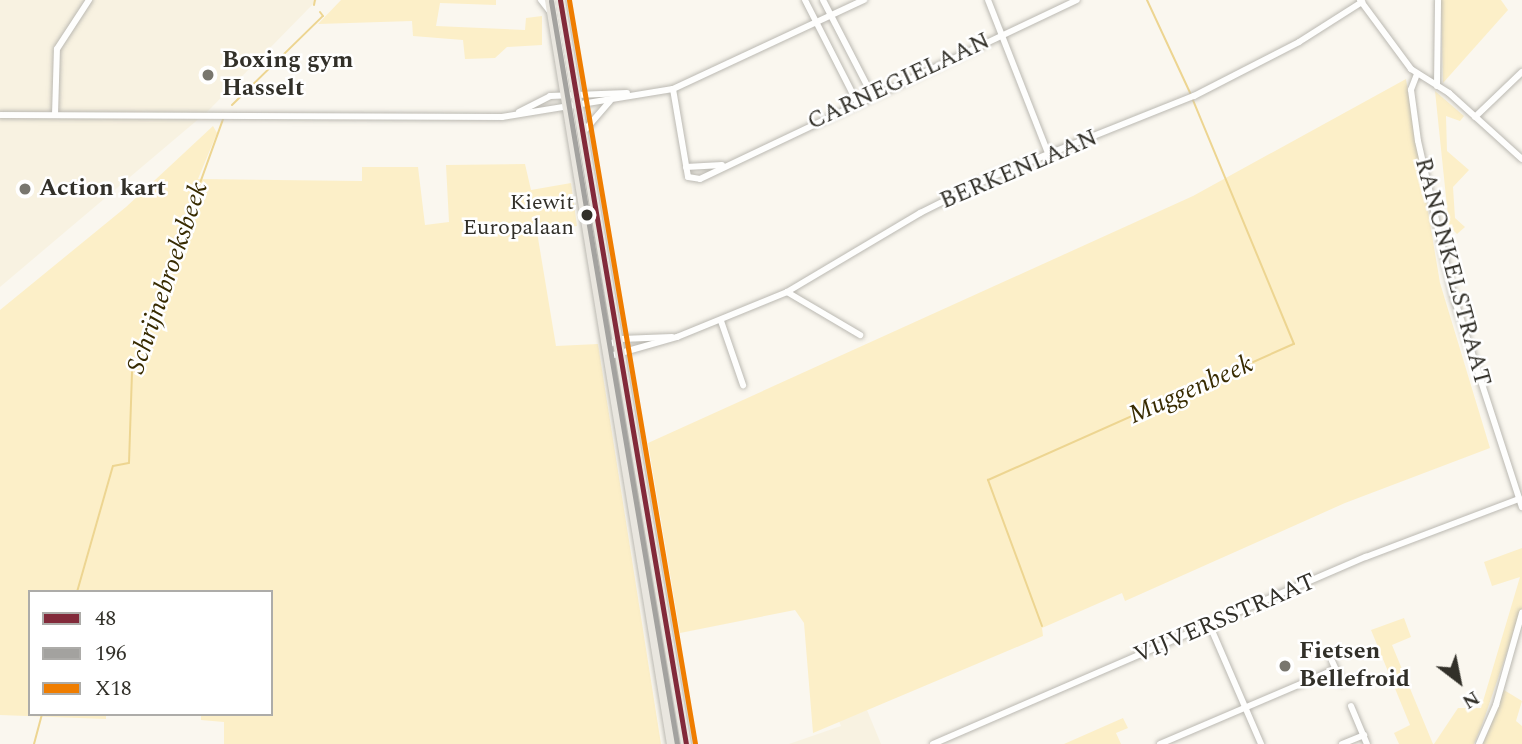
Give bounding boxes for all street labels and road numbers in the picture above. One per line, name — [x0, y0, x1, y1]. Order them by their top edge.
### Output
street label: CARNEGIELAAN — [803, 27, 995, 137]
street label: BERKENLAAN — [936, 124, 1102, 216]
street label: RANONKELSTRAAT — [1408, 155, 1496, 389]
street label: VIJVERSSTRAAT — [1130, 568, 1320, 670]

